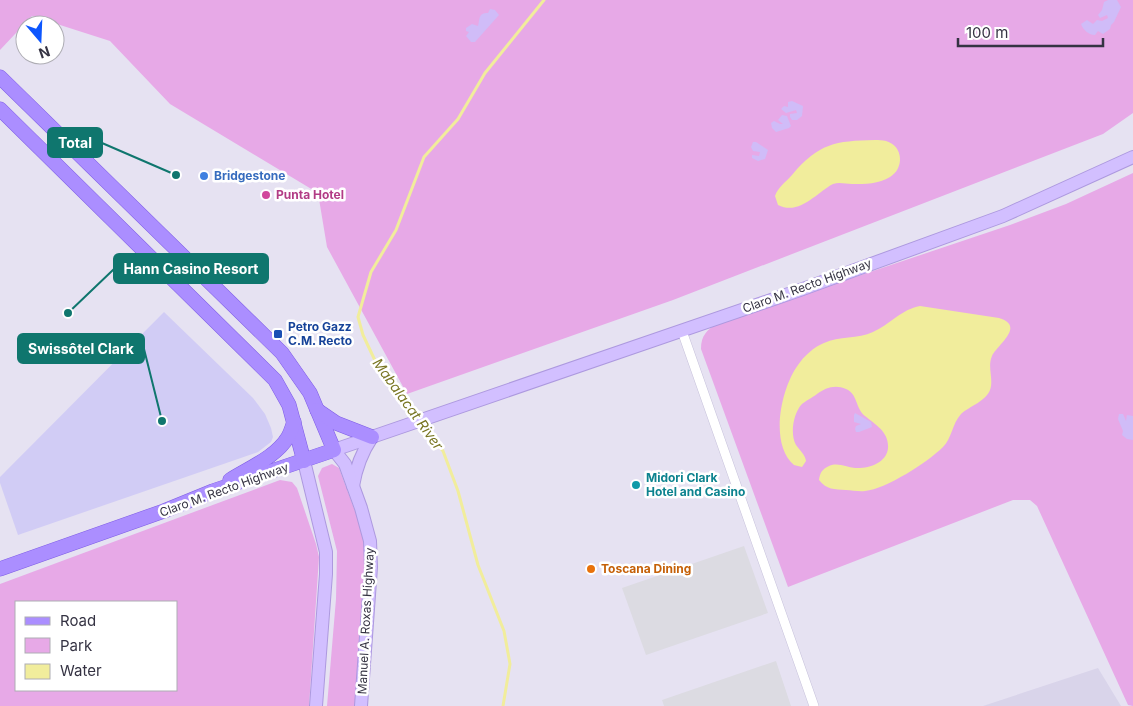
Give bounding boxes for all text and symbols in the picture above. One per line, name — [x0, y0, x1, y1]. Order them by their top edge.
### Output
north arrow — [15, 15, 65, 65]
scale bar — [958, 15, 1103, 47]
text: 100 m — [966, 23, 1008, 42]
text: N — [37, 43, 52, 63]
callout: Total — [48, 128, 102, 157]
text: Total — [58, 134, 92, 151]
place label: Bridgestone — [214, 168, 285, 183]
marker: Bridgestone — [198, 170, 210, 182]
place label: Punta Hotel — [276, 187, 344, 202]
marker: Punta Hotel — [260, 189, 272, 201]
callout: Hann Casino Resort — [114, 254, 268, 283]
street label: Claro M. Recto Highway — [740, 255, 874, 316]
text: Hann Casino Resort — [124, 260, 258, 277]
place label: Petro Gazz C.M. Recto — [288, 319, 352, 348]
marker: Petro Gazz C.M. Recto — [272, 328, 284, 340]
callout: Swissôtel Clark — [18, 334, 144, 363]
text: Swissôtel Clark — [28, 340, 135, 357]
water label: Mabalacat River — [370, 355, 448, 453]
street label: Claro M. Recto Highway — [157, 459, 291, 520]
place label: Midori Clark Hotel and Casino — [646, 470, 745, 499]
marker: Midori Clark Hotel and Casino — [630, 479, 642, 491]
street label: Manuel A. Roxas Highway — [354, 547, 377, 695]
place label: Toscana Dining — [601, 561, 691, 576]
marker: Toscana Dining — [585, 563, 597, 575]
legend — [15, 601, 178, 691]
text: Road — [60, 611, 96, 630]
text: Park — [60, 636, 93, 655]
text: Water — [60, 661, 102, 680]

